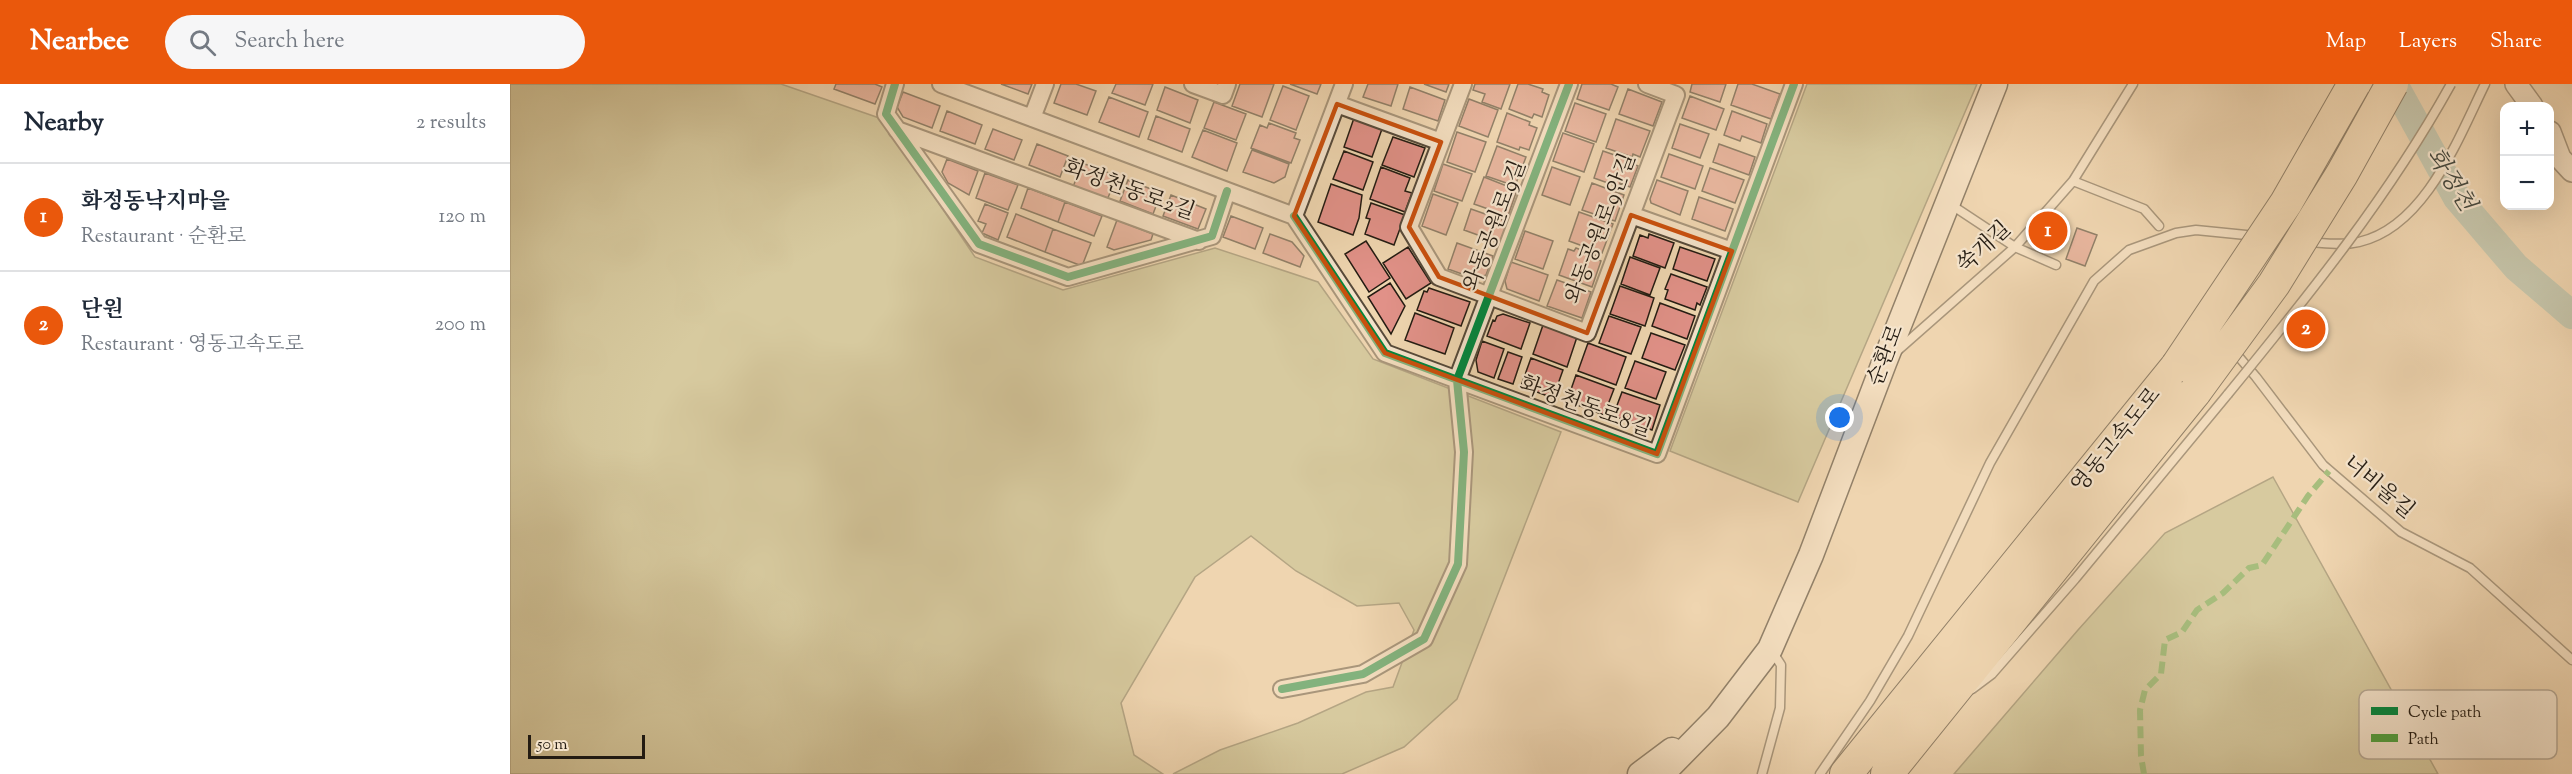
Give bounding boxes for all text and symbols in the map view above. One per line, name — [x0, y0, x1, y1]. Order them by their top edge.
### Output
search box — [165, 15, 585, 69]
text: Nearbee — [30, 22, 129, 62]
icon: search — [186, 26, 219, 59]
text: Search here — [234, 26, 345, 58]
text: Map — [2326, 27, 2366, 57]
text: Layers — [2399, 27, 2457, 57]
text: Share — [2490, 27, 2542, 57]
map controls — [2500, 102, 2554, 210]
button: + — [2500, 102, 2554, 156]
text: Nearby — [24, 105, 104, 142]
text: 2 results — [416, 109, 486, 138]
water label: 화정천 — [2417, 141, 2484, 220]
street label: 와동공원로9안길 — [1558, 149, 1646, 309]
street label: 화정천동로2길 — [1059, 152, 1199, 230]
street label: 와동공원로9길 — [1456, 156, 1536, 296]
button: − — [2500, 156, 2554, 210]
text: 화정동낙지마을 — [81, 187, 230, 219]
text: 1 — [40, 203, 47, 232]
text: 120 m — [438, 203, 486, 232]
pin: 1 — [2028, 208, 2068, 254]
street label: 쑥개길 — [1951, 215, 2019, 281]
text: Restaurant · 순환로 — [81, 223, 246, 252]
text: 단원 — [81, 295, 124, 327]
pin: 2 — [2286, 306, 2326, 352]
text: 2 — [39, 311, 48, 340]
text: 200 m — [435, 311, 486, 340]
street label: 순환로 — [1861, 321, 1913, 391]
text: Restaurant · 영동고속도로 — [81, 331, 304, 360]
street label: 화정천동로8길 — [1514, 369, 1656, 447]
street label: 영동고속도로 — [2064, 381, 2170, 501]
your location — [1825, 403, 1854, 432]
street label: 너비울길 — [2335, 448, 2421, 528]
legend — [2359, 690, 2557, 759]
text: Cycle path — [2408, 702, 2482, 725]
text: Path — [2408, 729, 2439, 752]
scale bar — [528, 732, 645, 760]
text: 50 m — [537, 734, 568, 757]

